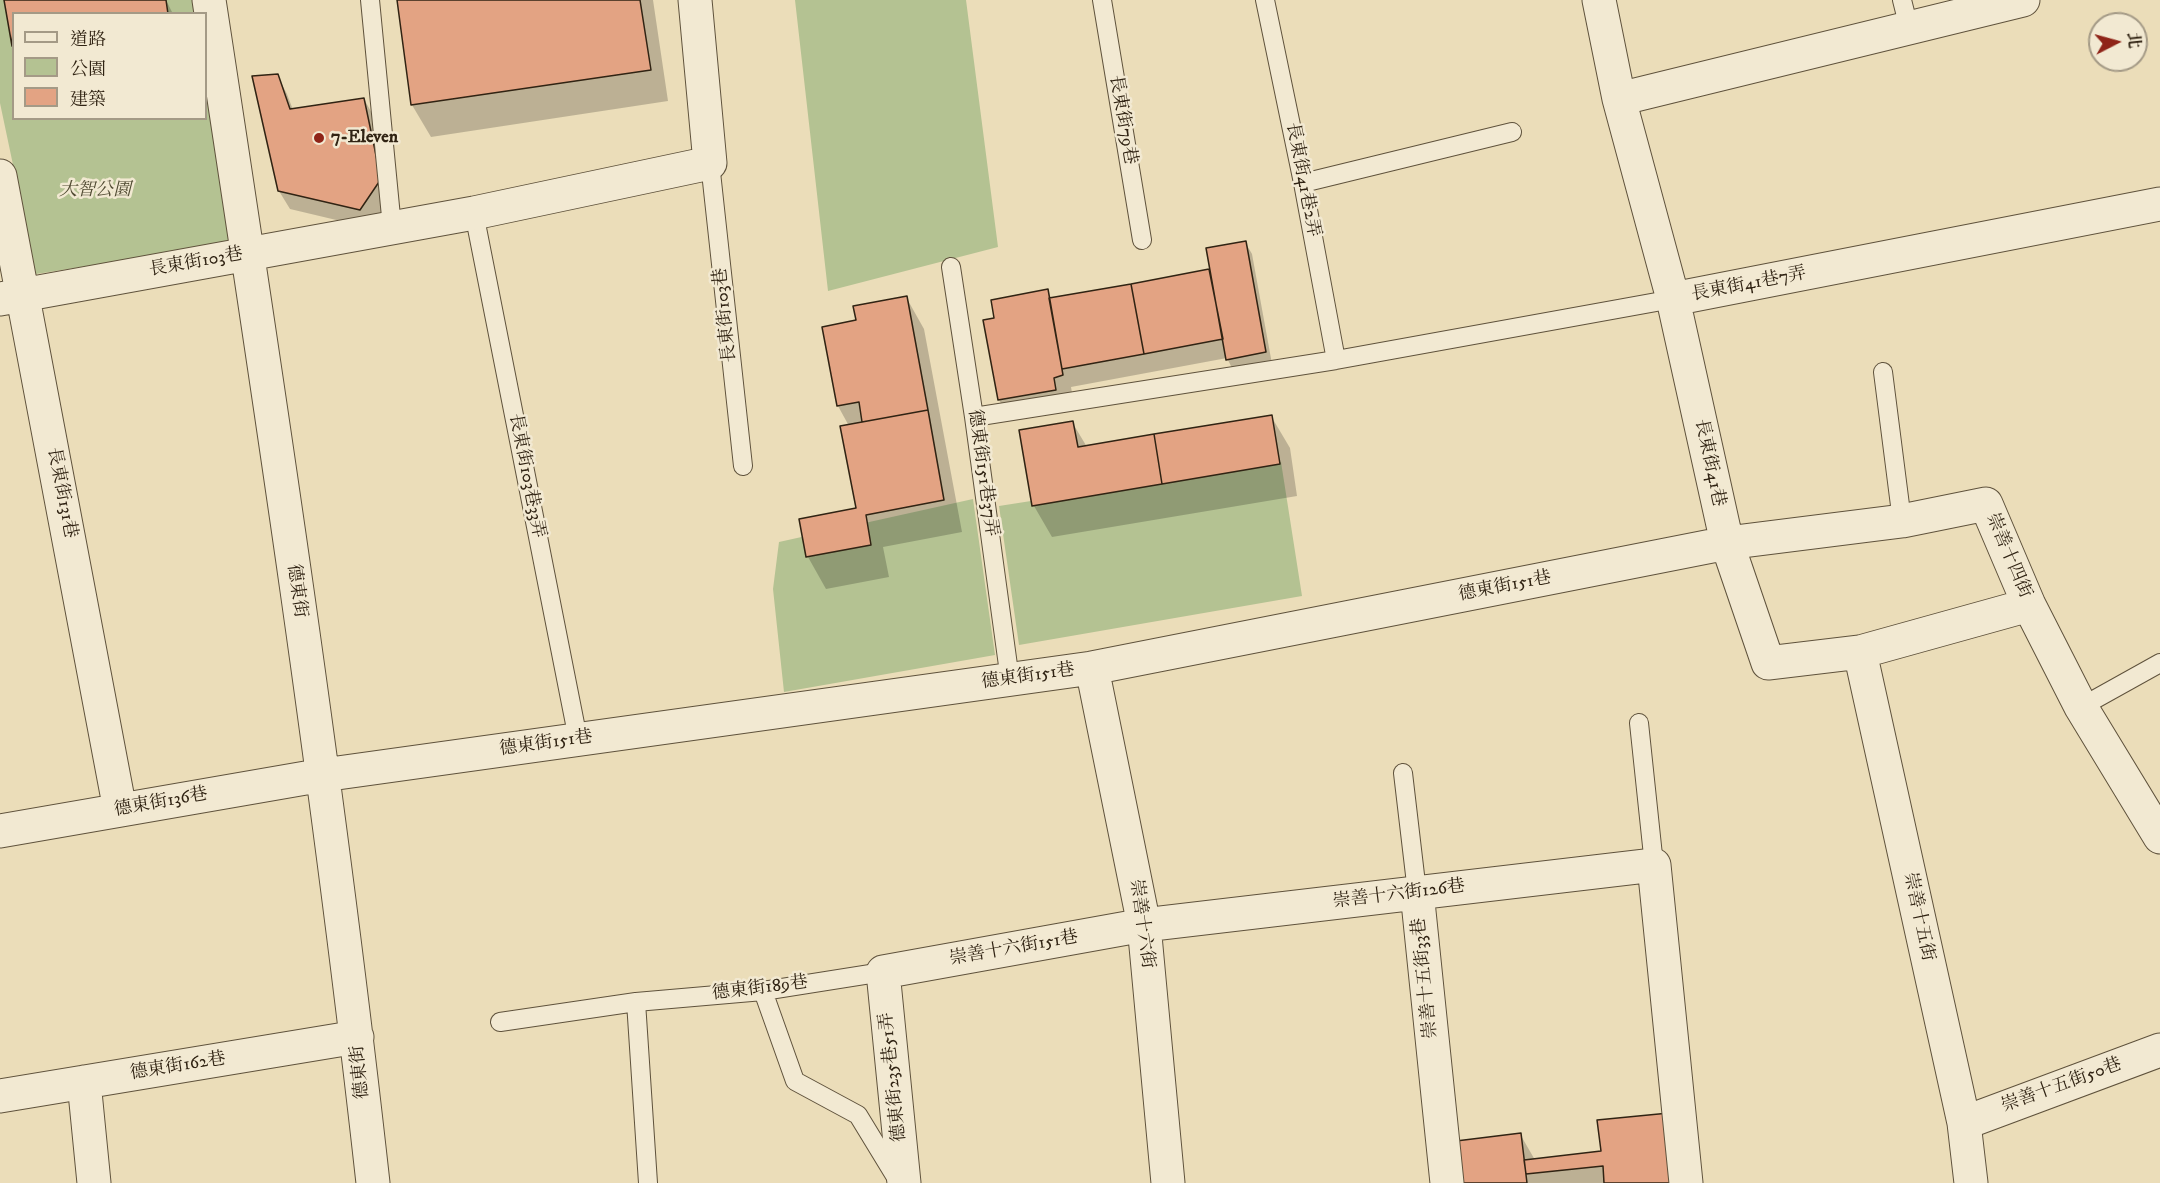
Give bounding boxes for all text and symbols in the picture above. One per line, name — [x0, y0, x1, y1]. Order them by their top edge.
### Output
legend — [12, 12, 207, 120]
north arrow — [2088, 12, 2148, 72]
text: 道路 — [70, 29, 106, 51]
text: 北 — [2123, 31, 2145, 49]
text: 公園 — [70, 59, 106, 81]
street label: 長東街79巷 — [1104, 74, 1140, 166]
text: 建築 — [70, 89, 106, 111]
street label: 長東街41巷2弄 — [1280, 121, 1324, 239]
place label: 7-Eleven — [331, 127, 398, 149]
marker: 7-Eleven — [312, 131, 326, 145]
park label: 大智公園 — [59, 180, 131, 202]
street label: 長東街103巷 — [147, 244, 245, 282]
street label: 長東街41巷7弄 — [1690, 263, 1808, 307]
street label: 長東街103巷 — [710, 267, 742, 363]
street label: 德東街151巷37弄 — [962, 408, 1002, 538]
street label: 長東街103巷33弄 — [503, 412, 549, 540]
street label: 長東街41巷 — [1689, 417, 1729, 509]
street label: 長東街131巷 — [42, 446, 80, 540]
street label: 崇善十四街 — [1980, 510, 2036, 602]
street label: 德東街 — [282, 563, 310, 619]
street label: 德東街151巷 — [1457, 567, 1553, 607]
street label: 德東街151巷 — [980, 660, 1076, 694]
street label: 德東街151巷 — [498, 727, 594, 761]
street label: 德東街136巷 — [112, 784, 210, 822]
street label: 崇善十五街 — [1898, 871, 1938, 963]
street label: 崇善十六街126巷 — [1332, 876, 1466, 914]
street label: 崇善十六街 — [1124, 878, 1158, 970]
street label: 崇善十五街33巷 — [1409, 916, 1443, 1040]
street label: 崇善十六街151巷 — [948, 927, 1080, 971]
street label: 德東街189巷 — [711, 972, 809, 1006]
street label: 德東街235巷51弄 — [876, 1011, 912, 1143]
street label: 德東街 — [347, 1044, 375, 1100]
street label: 德東街162巷 — [129, 1049, 227, 1085]
street label: 崇善十五街50巷 — [1999, 1054, 2125, 1118]

